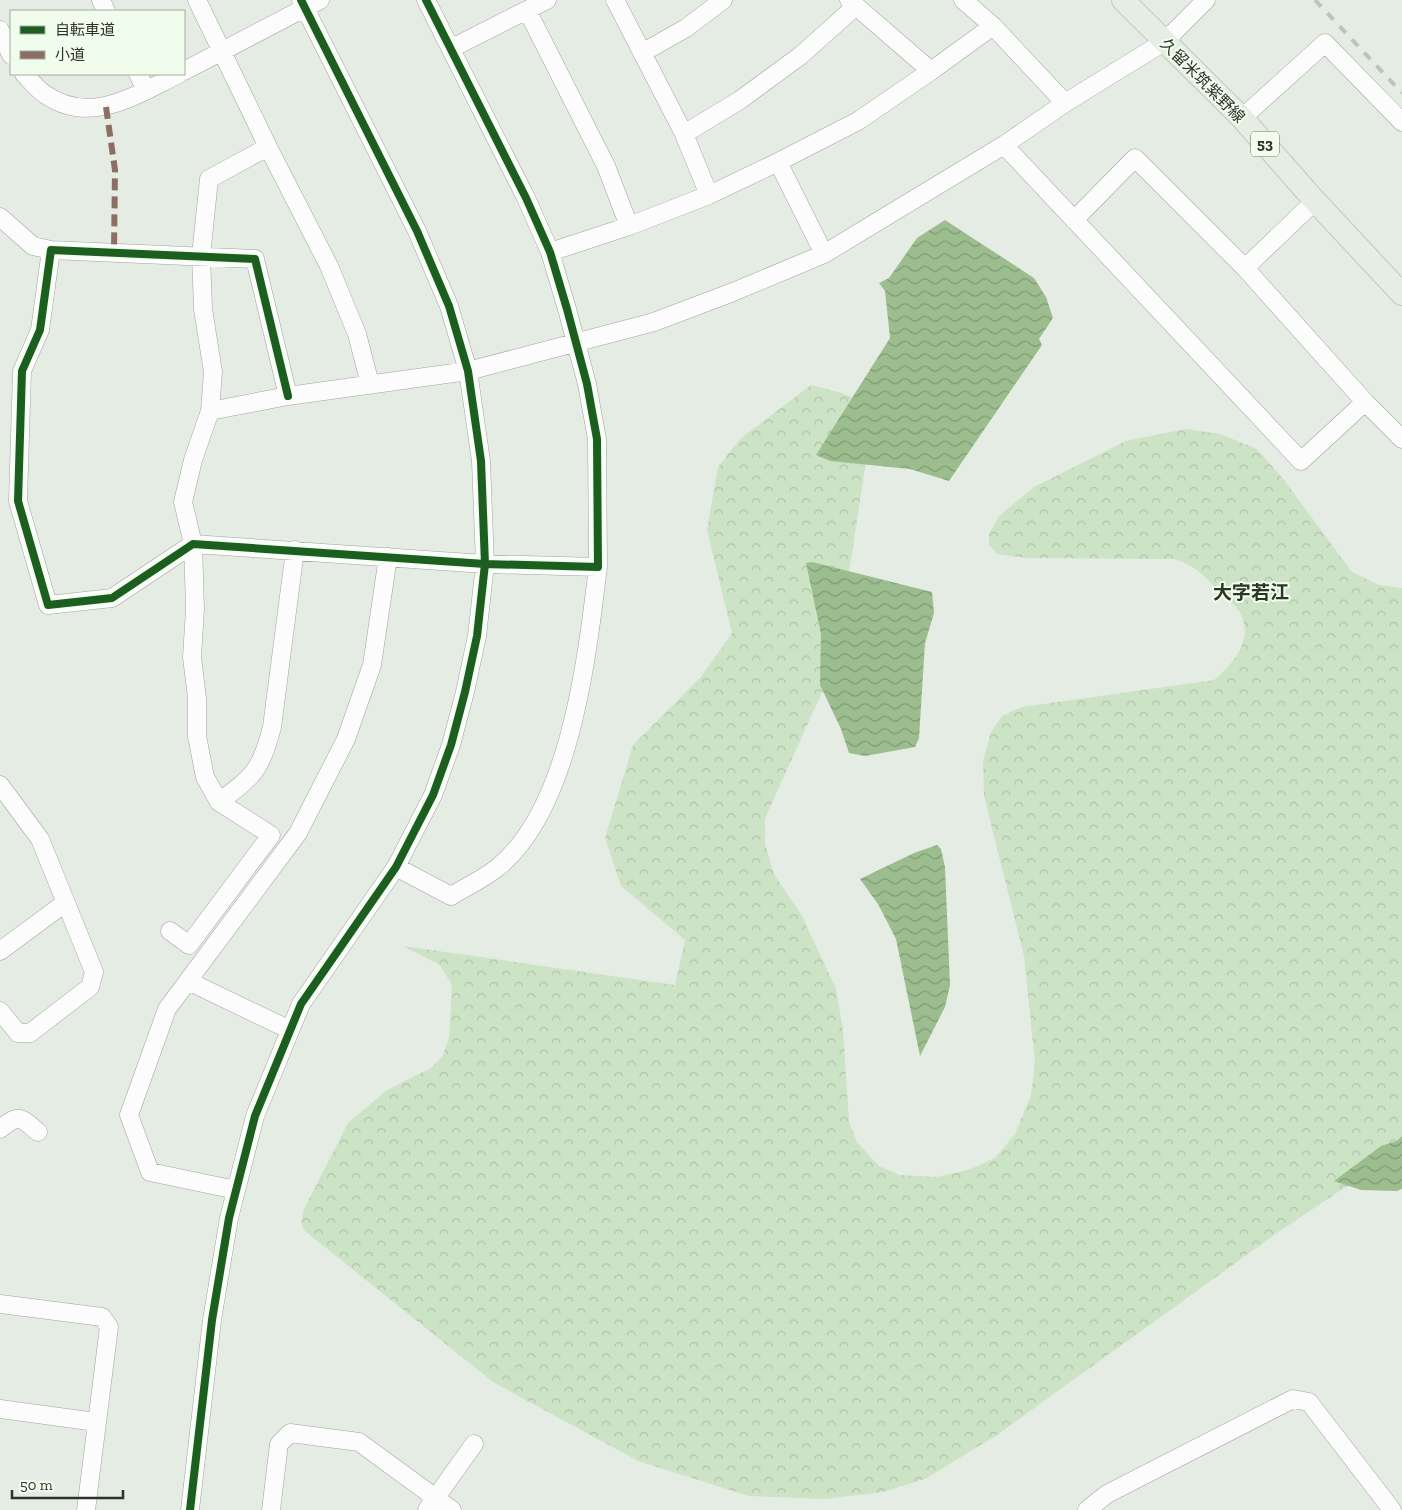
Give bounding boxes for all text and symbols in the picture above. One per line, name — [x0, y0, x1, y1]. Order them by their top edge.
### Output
legend — [10, 10, 185, 75]
text: 自転車道 — [55, 21, 115, 39]
street label: 久留米筑紫野線 — [1156, 34, 1249, 127]
text: 小道 — [55, 46, 85, 64]
road number: 53 — [1251, 132, 1279, 156]
district label: 大字若江 — [1213, 581, 1289, 604]
scale bar — [12, 1468, 124, 1500]
text: 50 m — [20, 1476, 53, 1494]

